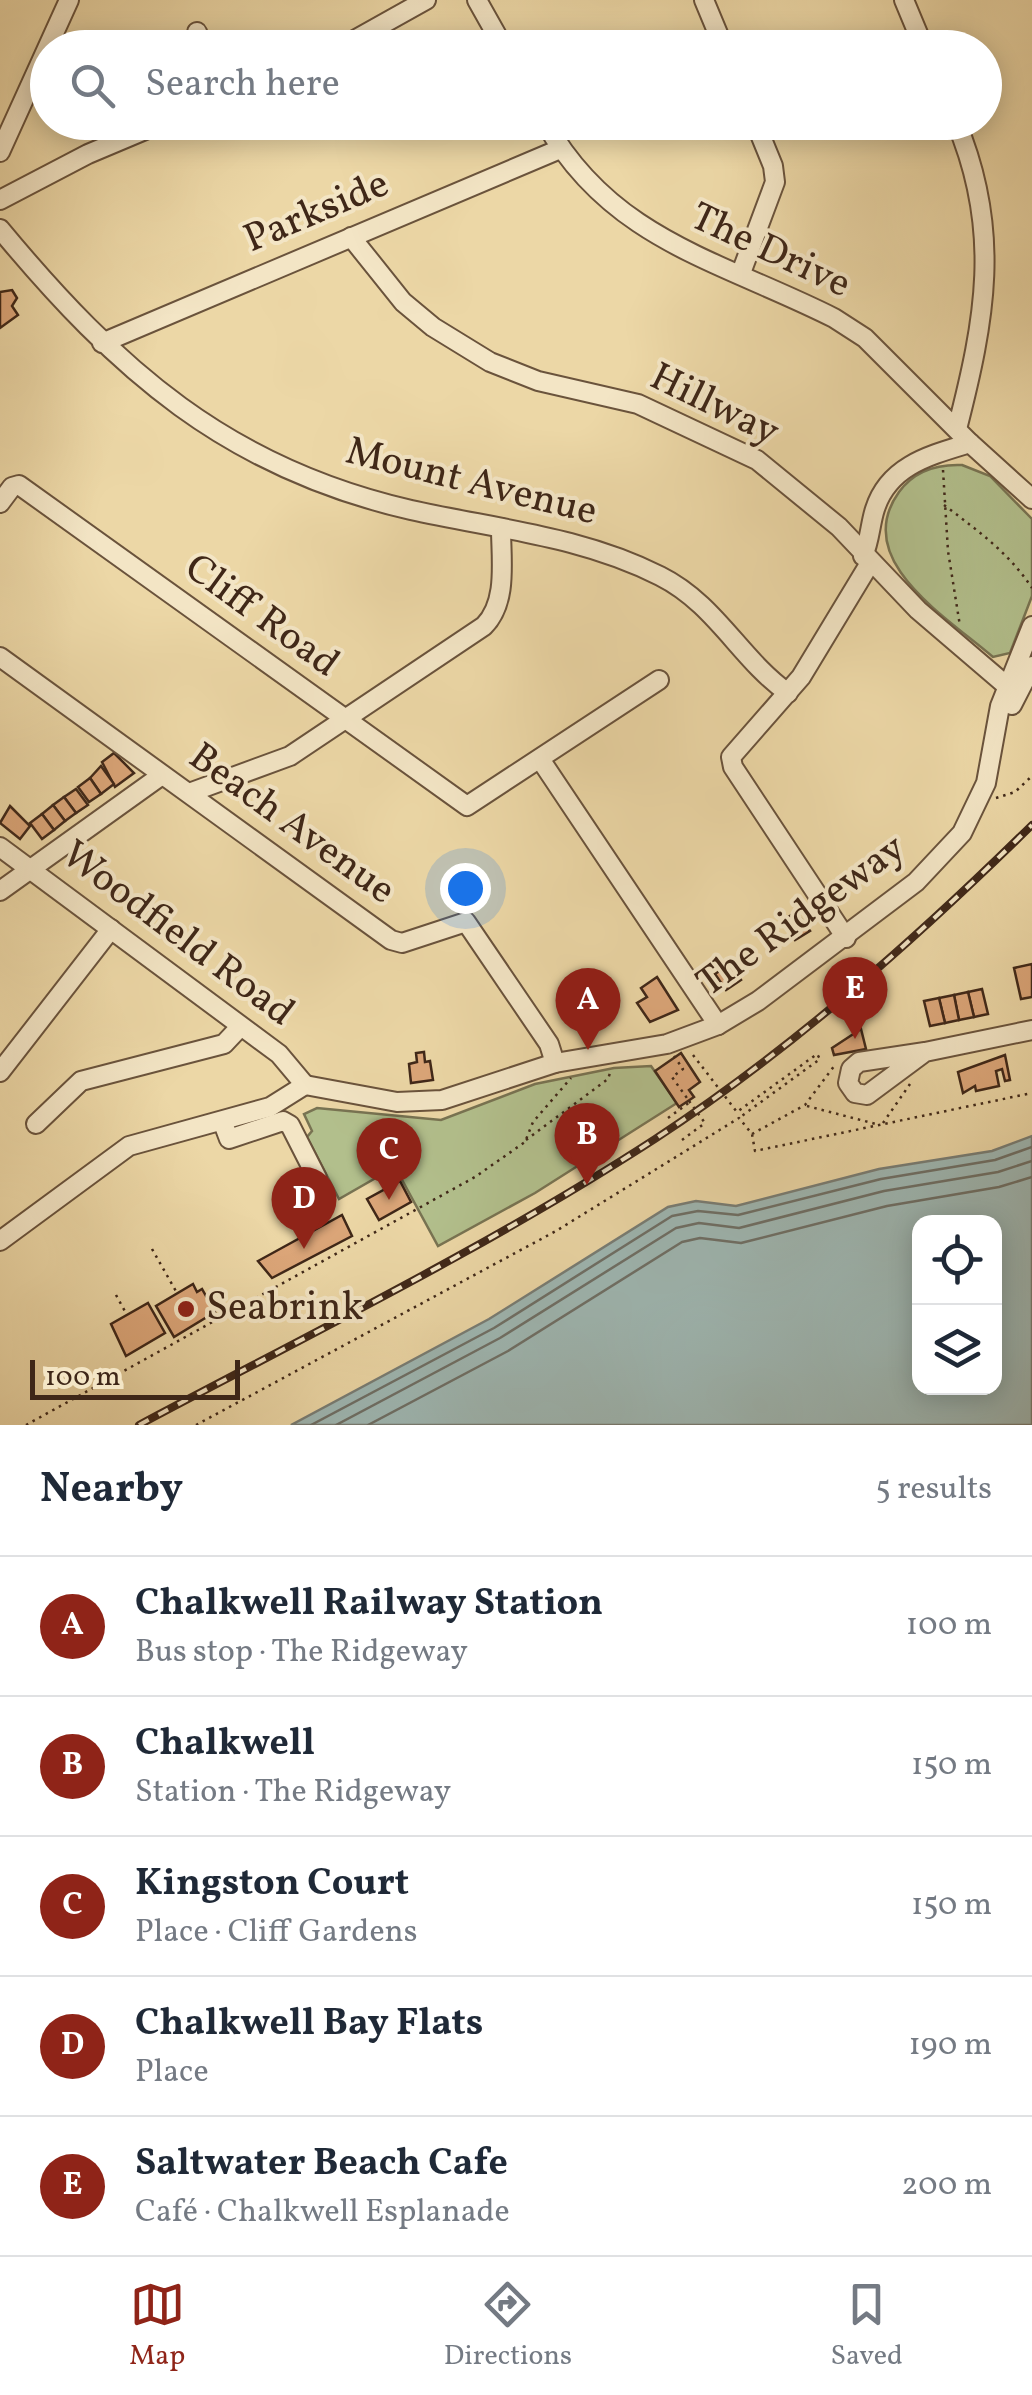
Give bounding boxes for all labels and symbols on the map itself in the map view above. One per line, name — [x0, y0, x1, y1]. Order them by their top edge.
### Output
street label: Parkside — [236, 157, 398, 269]
street label: The Drive — [681, 190, 859, 314]
street label: Hillway — [640, 351, 788, 461]
street label: Mount Avenue — [340, 425, 602, 541]
street label: Cliff Road — [172, 542, 350, 692]
street label: Beach Avenue — [176, 731, 406, 919]
street label: The Ridgeway — [686, 822, 918, 1012]
street label: Woodfield Road — [49, 829, 305, 1041]
your location — [440, 863, 491, 914]
pin: E — [822, 956, 888, 1039]
pin: A — [556, 968, 620, 1050]
pin: B — [554, 1102, 620, 1185]
pin: C — [356, 1118, 422, 1200]
pin: D — [272, 1166, 336, 1249]
place label: Seabrink — [206, 1281, 363, 1337]
marker: Seabrink — [175, 1298, 197, 1320]
scale bar — [30, 1355, 240, 1400]

